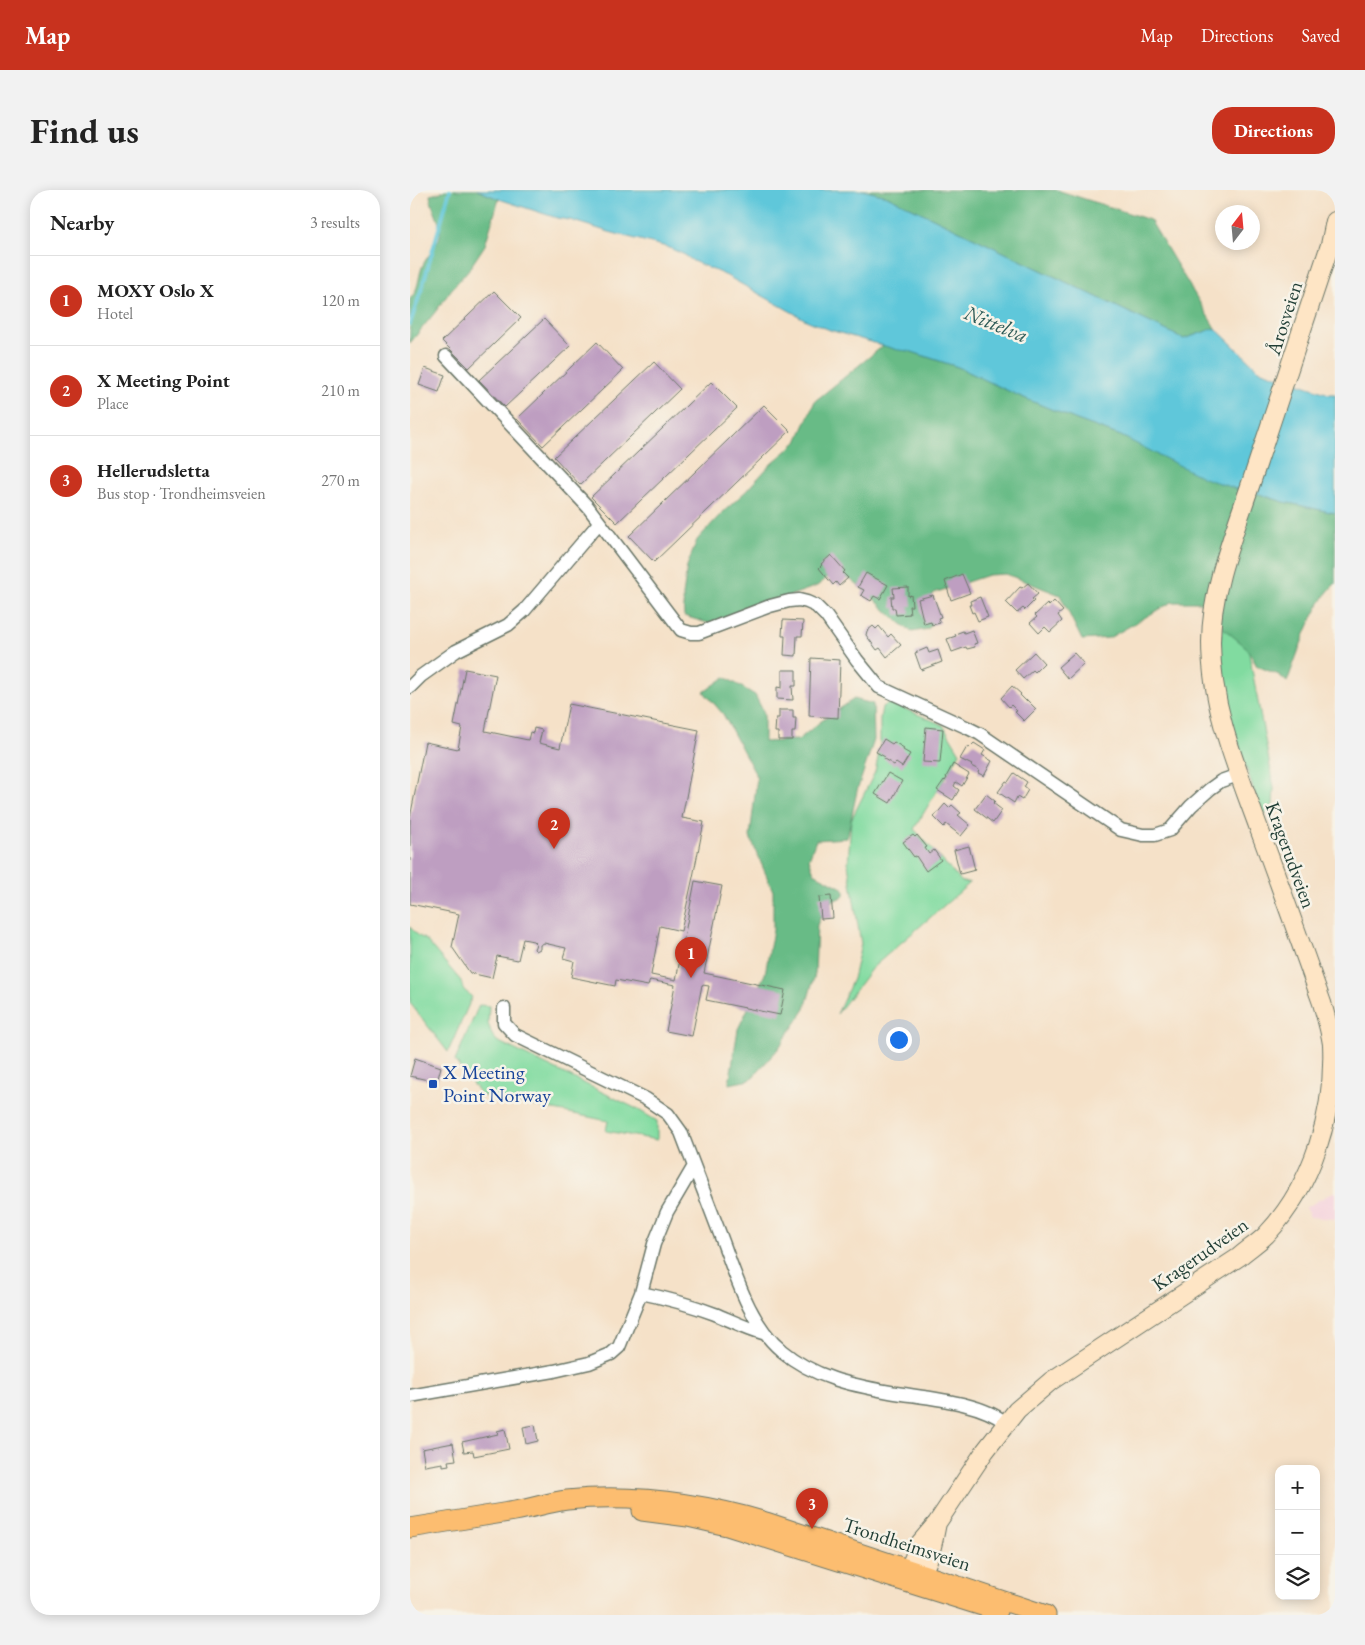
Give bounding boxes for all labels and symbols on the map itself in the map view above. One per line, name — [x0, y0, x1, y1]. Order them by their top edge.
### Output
north arrow — [1215, 205, 1260, 250]
street label: Årosveien — [1260, 277, 1308, 359]
water label: Nittelva — [960, 298, 1032, 348]
street label: Kragerudveien — [1260, 798, 1322, 912]
pin: 2 — [538, 808, 570, 849]
pin: 1 — [675, 937, 707, 978]
your location — [886, 1027, 912, 1053]
place label: X Meeting Point Norway — [442, 1059, 551, 1108]
marker: X Meeting Point Norway — [427, 1078, 439, 1090]
street label: Kragerudveien — [1147, 1211, 1253, 1297]
pin: 3 — [796, 1488, 828, 1529]
street label: Trondheimsveien — [840, 1511, 975, 1577]

